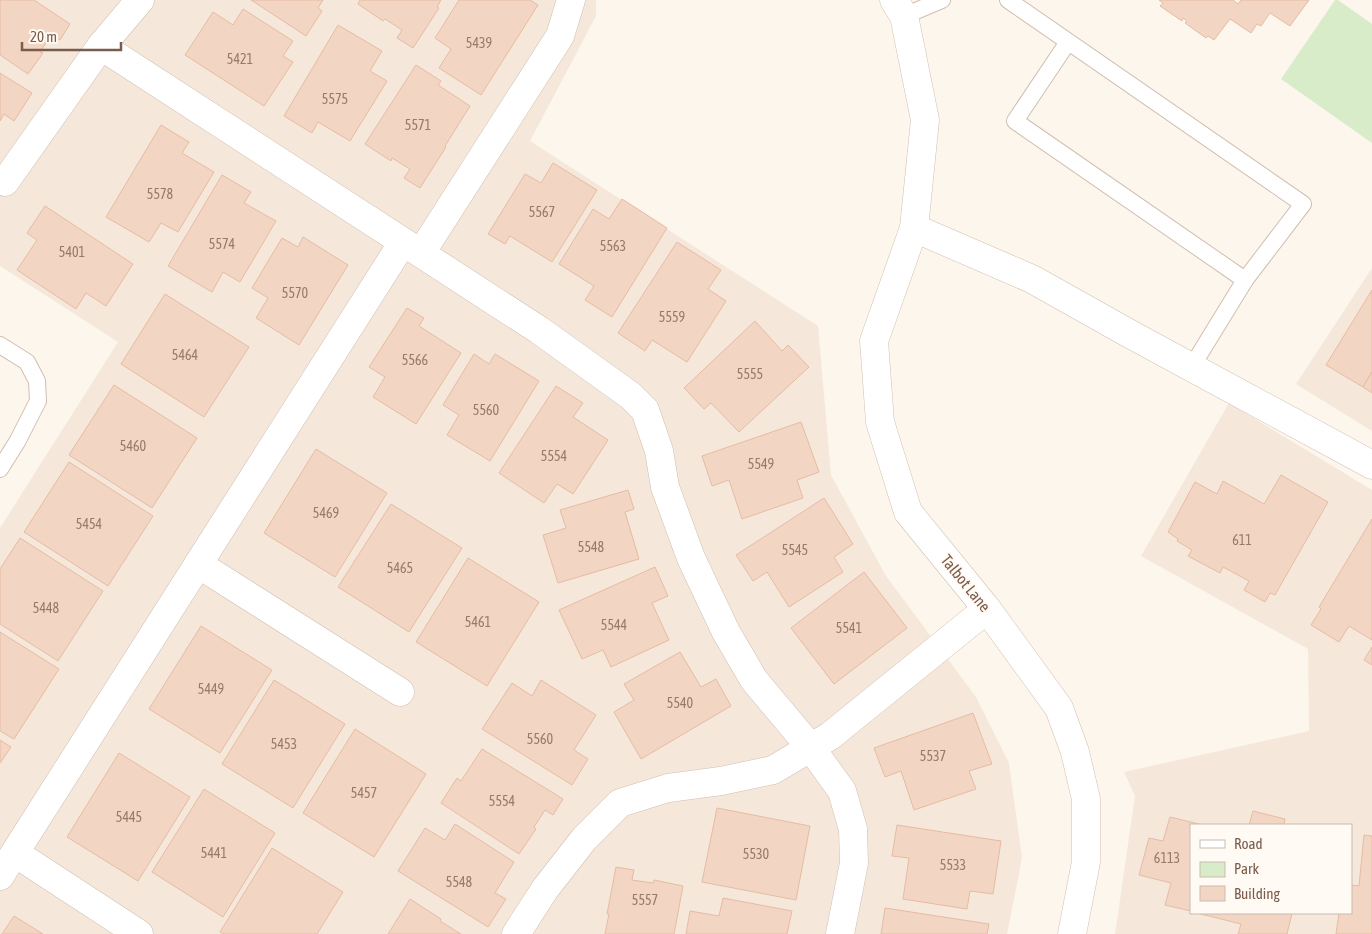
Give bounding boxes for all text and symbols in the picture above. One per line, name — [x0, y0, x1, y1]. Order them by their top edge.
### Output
scale bar — [22, 20, 121, 52]
text: 20 m — [30, 28, 57, 45]
house number: 5439 — [466, 35, 492, 51]
house number: 5421 — [227, 51, 253, 67]
house number: 5575 — [322, 91, 348, 107]
house number: 5571 — [405, 117, 431, 133]
house number: 5578 — [147, 186, 174, 202]
house number: 5567 — [529, 204, 555, 220]
house number: 5574 — [209, 236, 236, 252]
house number: 5563 — [600, 238, 626, 254]
house number: 5401 — [59, 244, 85, 260]
house number: 5570 — [282, 285, 309, 301]
house number: 5559 — [659, 309, 685, 325]
house number: 5464 — [172, 347, 199, 363]
house number: 5566 — [402, 352, 429, 368]
house number: 5555 — [737, 366, 763, 382]
house number: 5560 — [473, 402, 500, 418]
house number: 5460 — [120, 438, 147, 454]
house number: 5554 — [541, 448, 568, 464]
house number: 5549 — [748, 456, 774, 472]
house number: 5469 — [313, 505, 339, 521]
house number: 5454 — [76, 516, 103, 532]
house number: 611 — [1232, 532, 1252, 548]
house number: 5548 — [578, 539, 605, 555]
house number: 5545 — [782, 542, 808, 558]
street label: Talbot Lane — [938, 551, 994, 615]
house number: 5465 — [387, 560, 413, 576]
house number: 5448 — [33, 600, 60, 616]
house number: 5461 — [465, 614, 491, 630]
house number: 5544 — [601, 617, 628, 633]
house number: 5541 — [836, 620, 862, 636]
house number: 5449 — [198, 681, 224, 697]
house number: 5540 — [667, 695, 694, 711]
house number: 5560 — [527, 731, 554, 747]
house number: 5453 — [271, 736, 297, 752]
house number: 5537 — [920, 748, 946, 764]
house number: 5457 — [351, 785, 377, 801]
house number: 5554 — [489, 793, 516, 809]
house number: 5445 — [116, 809, 142, 825]
legend — [1190, 824, 1352, 914]
text: Road — [1234, 835, 1263, 852]
house number: 5441 — [201, 845, 227, 861]
house number: 5530 — [743, 846, 770, 862]
house number: 6113 — [1154, 850, 1180, 866]
house number: 5533 — [940, 857, 966, 873]
text: Park — [1234, 860, 1259, 877]
house number: 5548 — [446, 874, 473, 890]
text: Building — [1234, 885, 1280, 902]
house number: 5557 — [632, 892, 658, 908]

